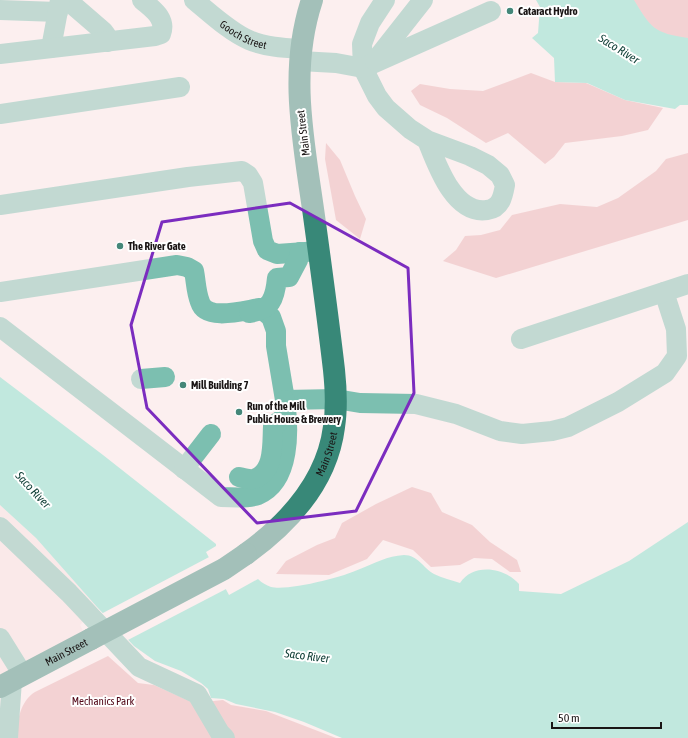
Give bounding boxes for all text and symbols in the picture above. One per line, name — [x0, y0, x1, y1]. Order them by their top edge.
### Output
place label: Cataract Hydro — [518, 5, 578, 17]
marker: Cataract Hydro — [505, 6, 515, 16]
street label: Gooch Street — [218, 18, 268, 51]
water label: Saco River — [595, 31, 642, 67]
street label: Main Street — [294, 109, 312, 157]
place label: The River Gate — [128, 240, 186, 252]
marker: The River Gate — [115, 241, 125, 251]
place label: Mill Building 7 — [191, 379, 249, 391]
marker: Mill Building 7 — [178, 380, 188, 390]
place label: Run of the Mill Public House & Brewery — [247, 400, 341, 425]
marker: Run of the Mill Public House & Brewery — [234, 407, 244, 417]
street label: Main Street — [313, 431, 339, 478]
water label: Saco River — [12, 468, 54, 512]
street label: Main Street — [43, 636, 90, 668]
water label: Saco River — [283, 646, 331, 666]
park label: Mechanics Park — [72, 695, 134, 707]
scale bar — [552, 704, 661, 730]
text: 50 m — [558, 711, 580, 725]

